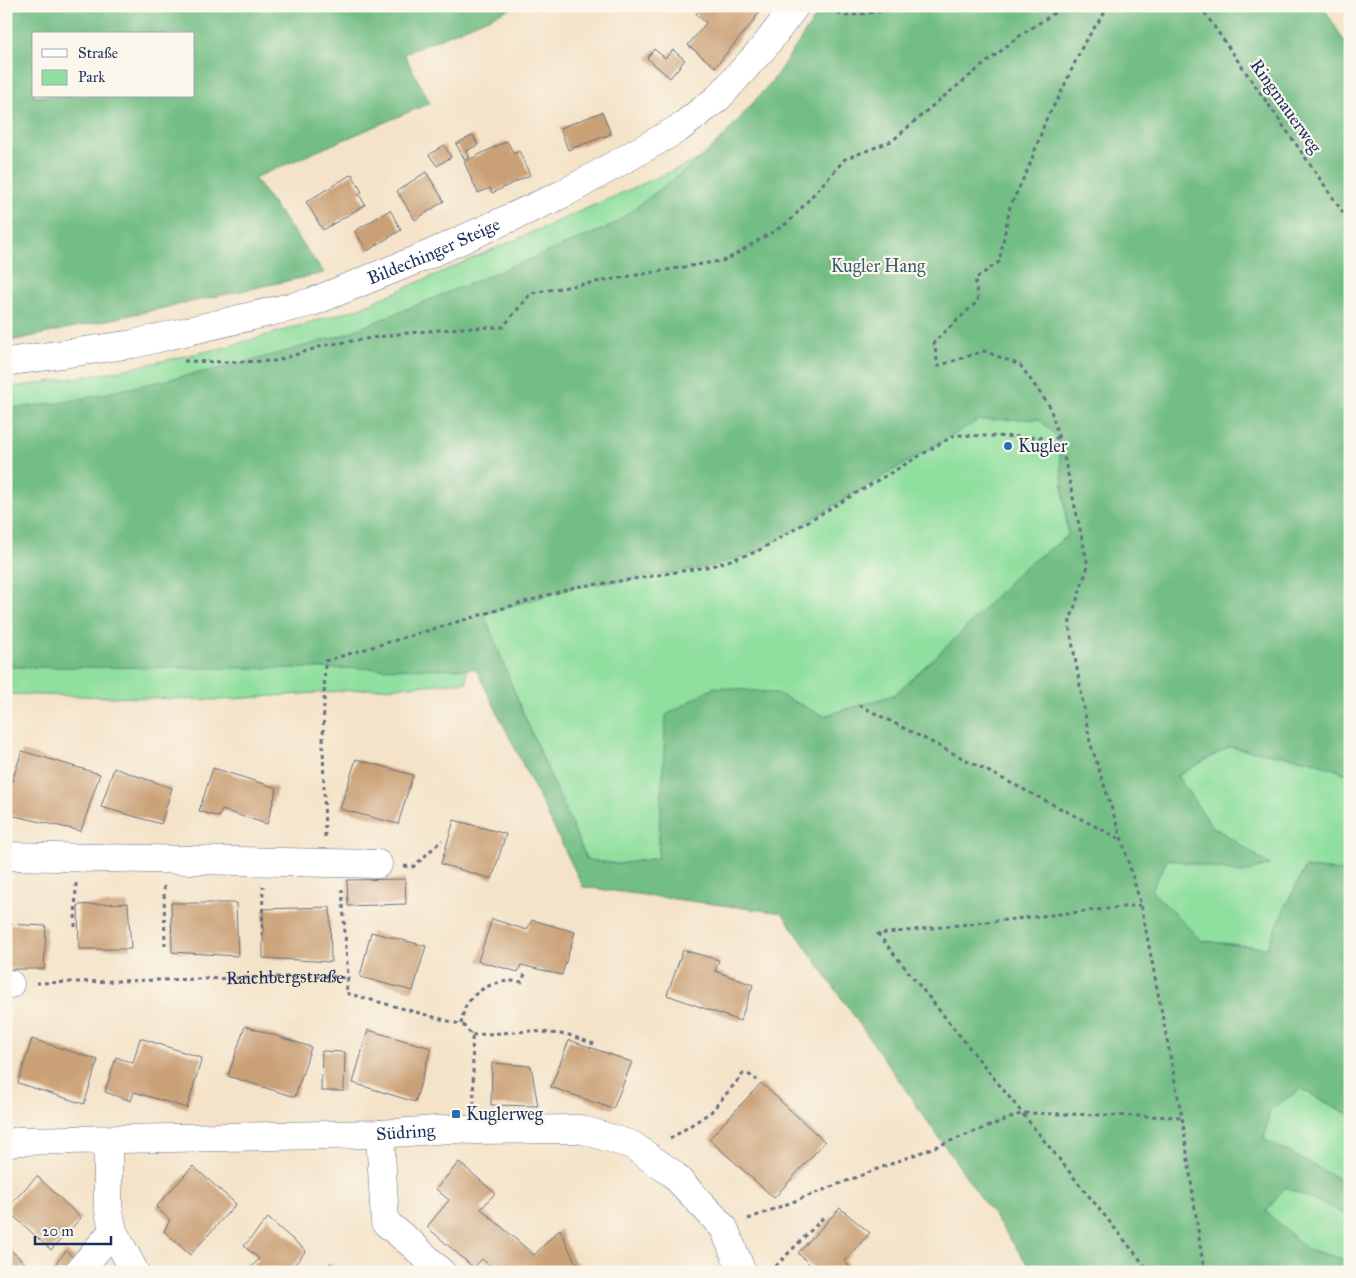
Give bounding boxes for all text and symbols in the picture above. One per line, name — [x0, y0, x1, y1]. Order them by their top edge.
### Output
legend — [32, 32, 195, 98]
text: Straße — [78, 44, 118, 62]
street label: Ringmauerweg — [1245, 55, 1327, 158]
text: Park — [78, 68, 105, 86]
street label: Bildechinger Steige — [364, 213, 503, 289]
park label: Kugler Hang — [831, 255, 926, 278]
place label: Kugler — [1018, 435, 1068, 458]
marker: Kugler — [1002, 440, 1014, 452]
street label: Raichbergstraße — [226, 965, 345, 989]
place label: Kuglerweg — [466, 1103, 544, 1126]
marker: Kuglerweg — [450, 1108, 462, 1120]
street label: Südring — [375, 1119, 436, 1145]
scale bar — [35, 1213, 111, 1245]
text: 20 m — [42, 1222, 74, 1240]

